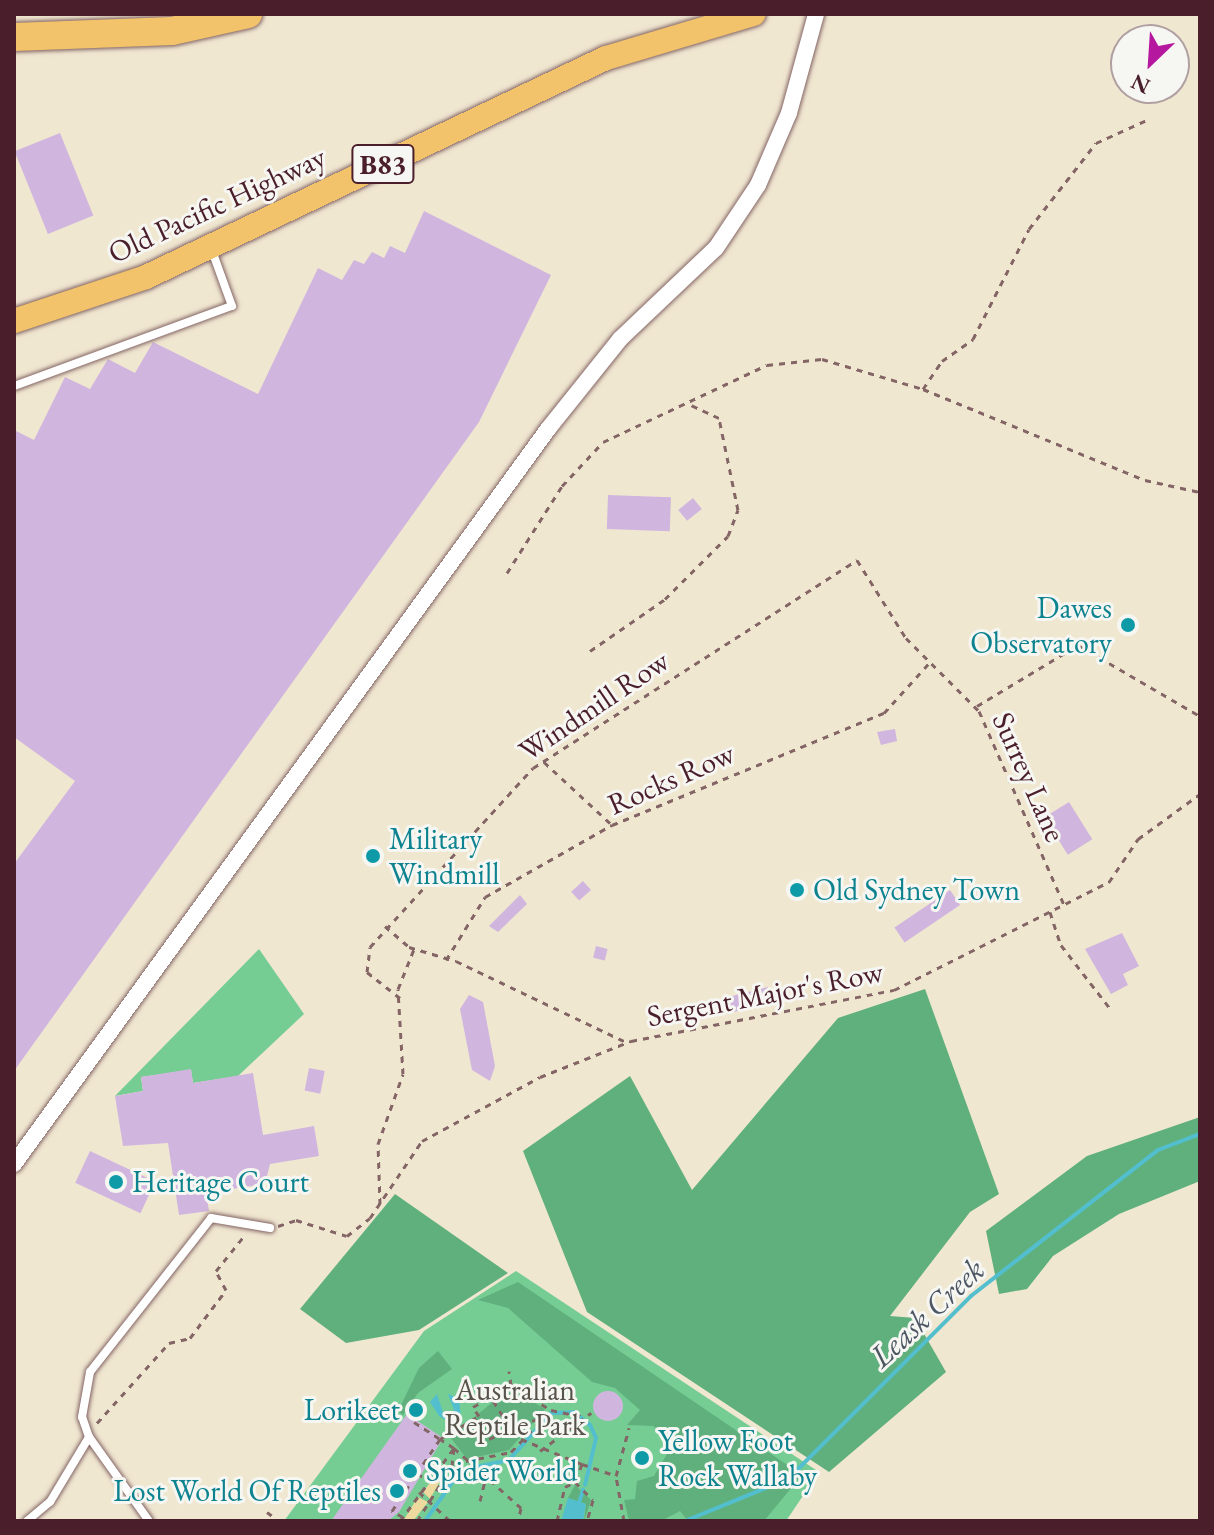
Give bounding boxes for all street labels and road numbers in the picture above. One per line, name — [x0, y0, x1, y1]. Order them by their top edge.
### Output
street label: Old Pacific Highway — [102, 139, 332, 271]
road number: B83 — [351, 140, 415, 188]
street label: Windmill Row — [512, 643, 676, 769]
street label: Surrey Lane — [985, 707, 1073, 847]
street label: Rocks Row — [602, 735, 740, 823]
street label: Sergent Major's Row — [644, 953, 886, 1035]

